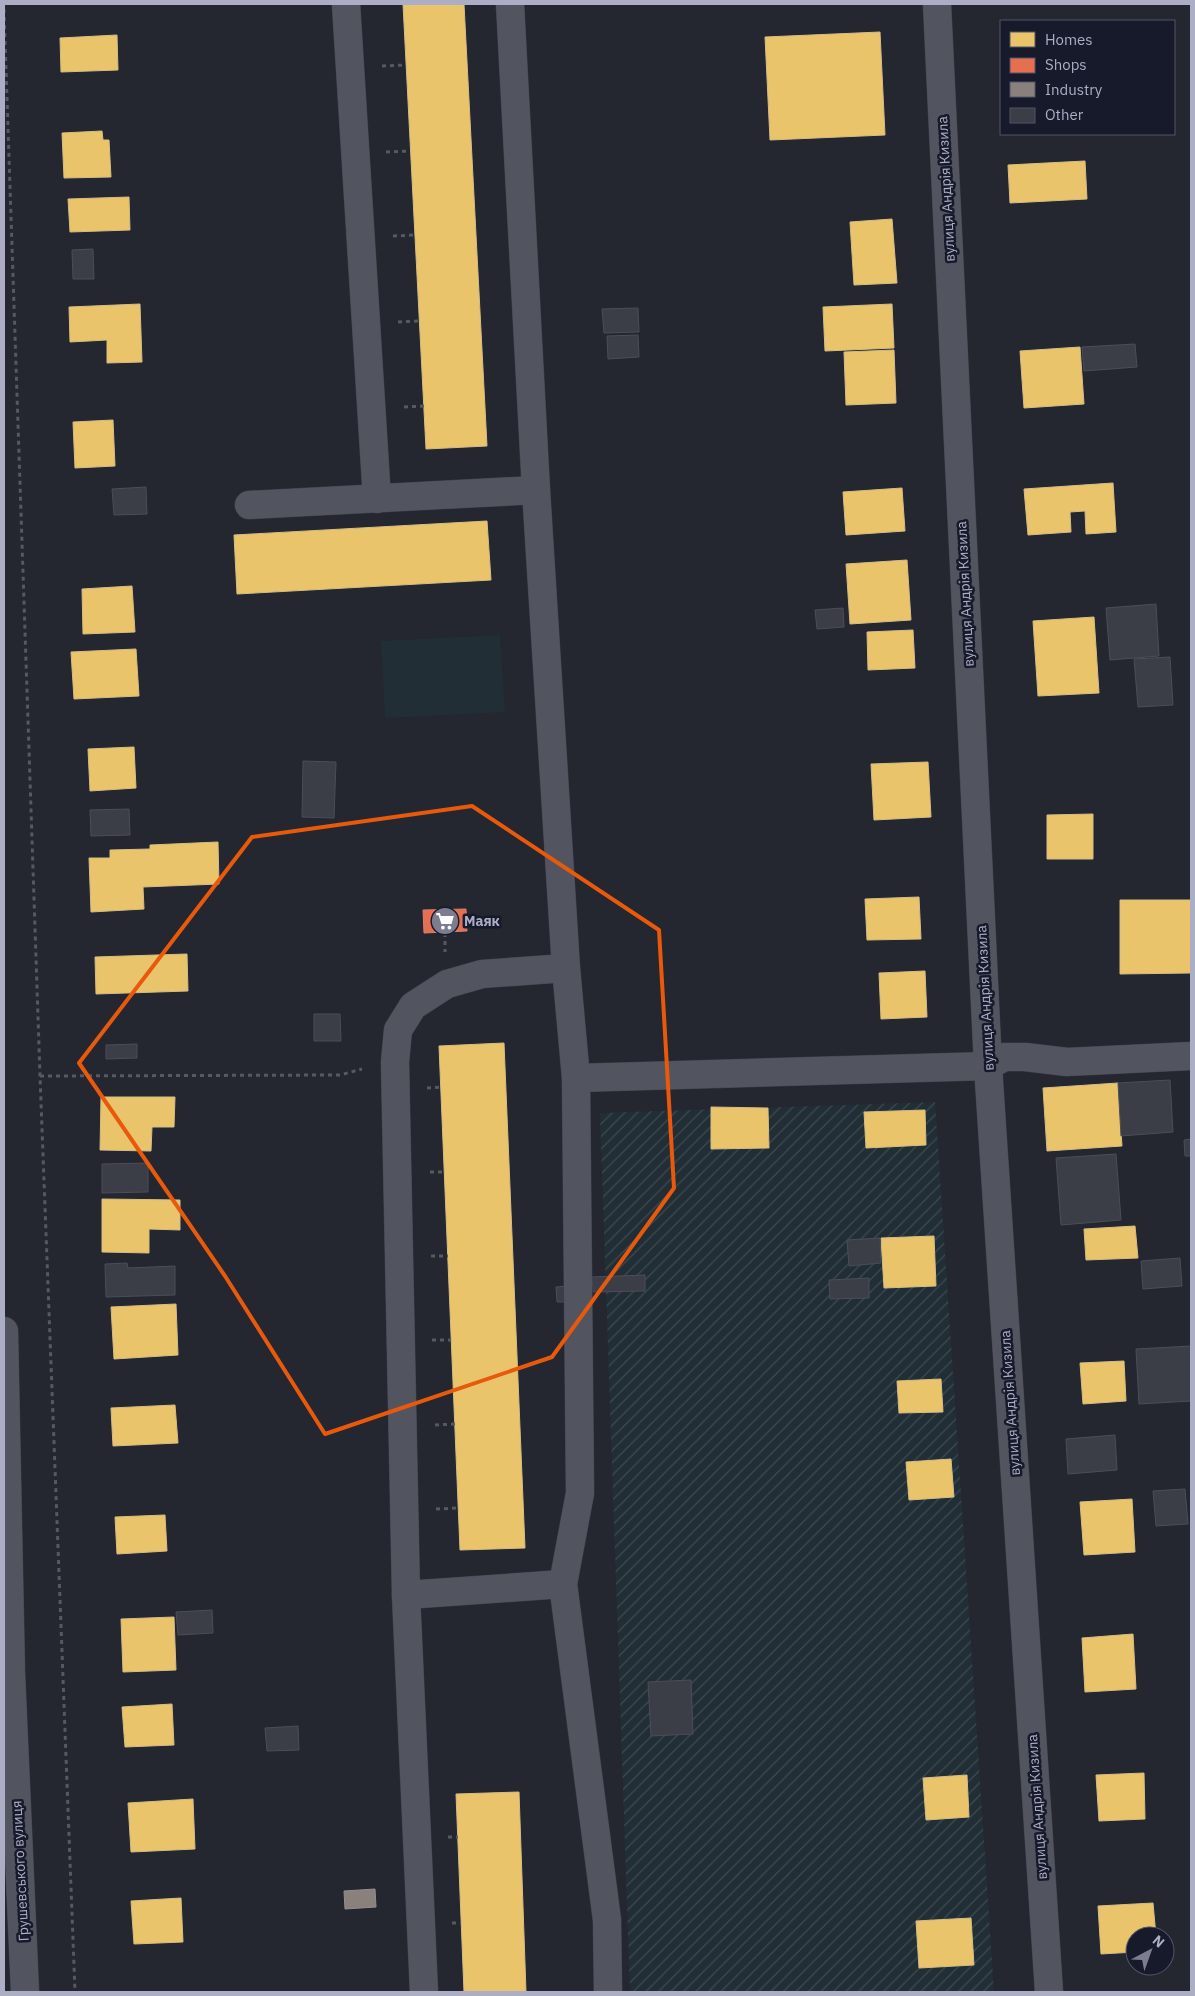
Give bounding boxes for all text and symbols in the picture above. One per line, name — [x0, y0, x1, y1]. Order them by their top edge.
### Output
legend — [1000, 20, 1175, 135]
text: Homes — [1045, 30, 1093, 49]
text: Shops — [1045, 55, 1087, 74]
text: Industry — [1045, 80, 1103, 99]
text: Other — [1045, 105, 1084, 124]
street label: вулиця Андрія Кизила — [933, 115, 959, 262]
street label: вулиця Андрія Кизила — [952, 520, 978, 667]
supermarket icon: Маяк — [430, 906, 460, 936]
place label: Маяк — [464, 912, 500, 930]
street label: вулиця Андрія Кизила — [972, 924, 998, 1071]
street label: вулиця Андрія Кизила — [996, 1329, 1024, 1476]
street label: вулиця Андрія Кизила — [1023, 1733, 1051, 1880]
street label: Грушевського вулиця — [7, 1800, 33, 1942]
north arrow — [1125, 1926, 1175, 1976]
text: N — [1149, 1931, 1168, 1951]

